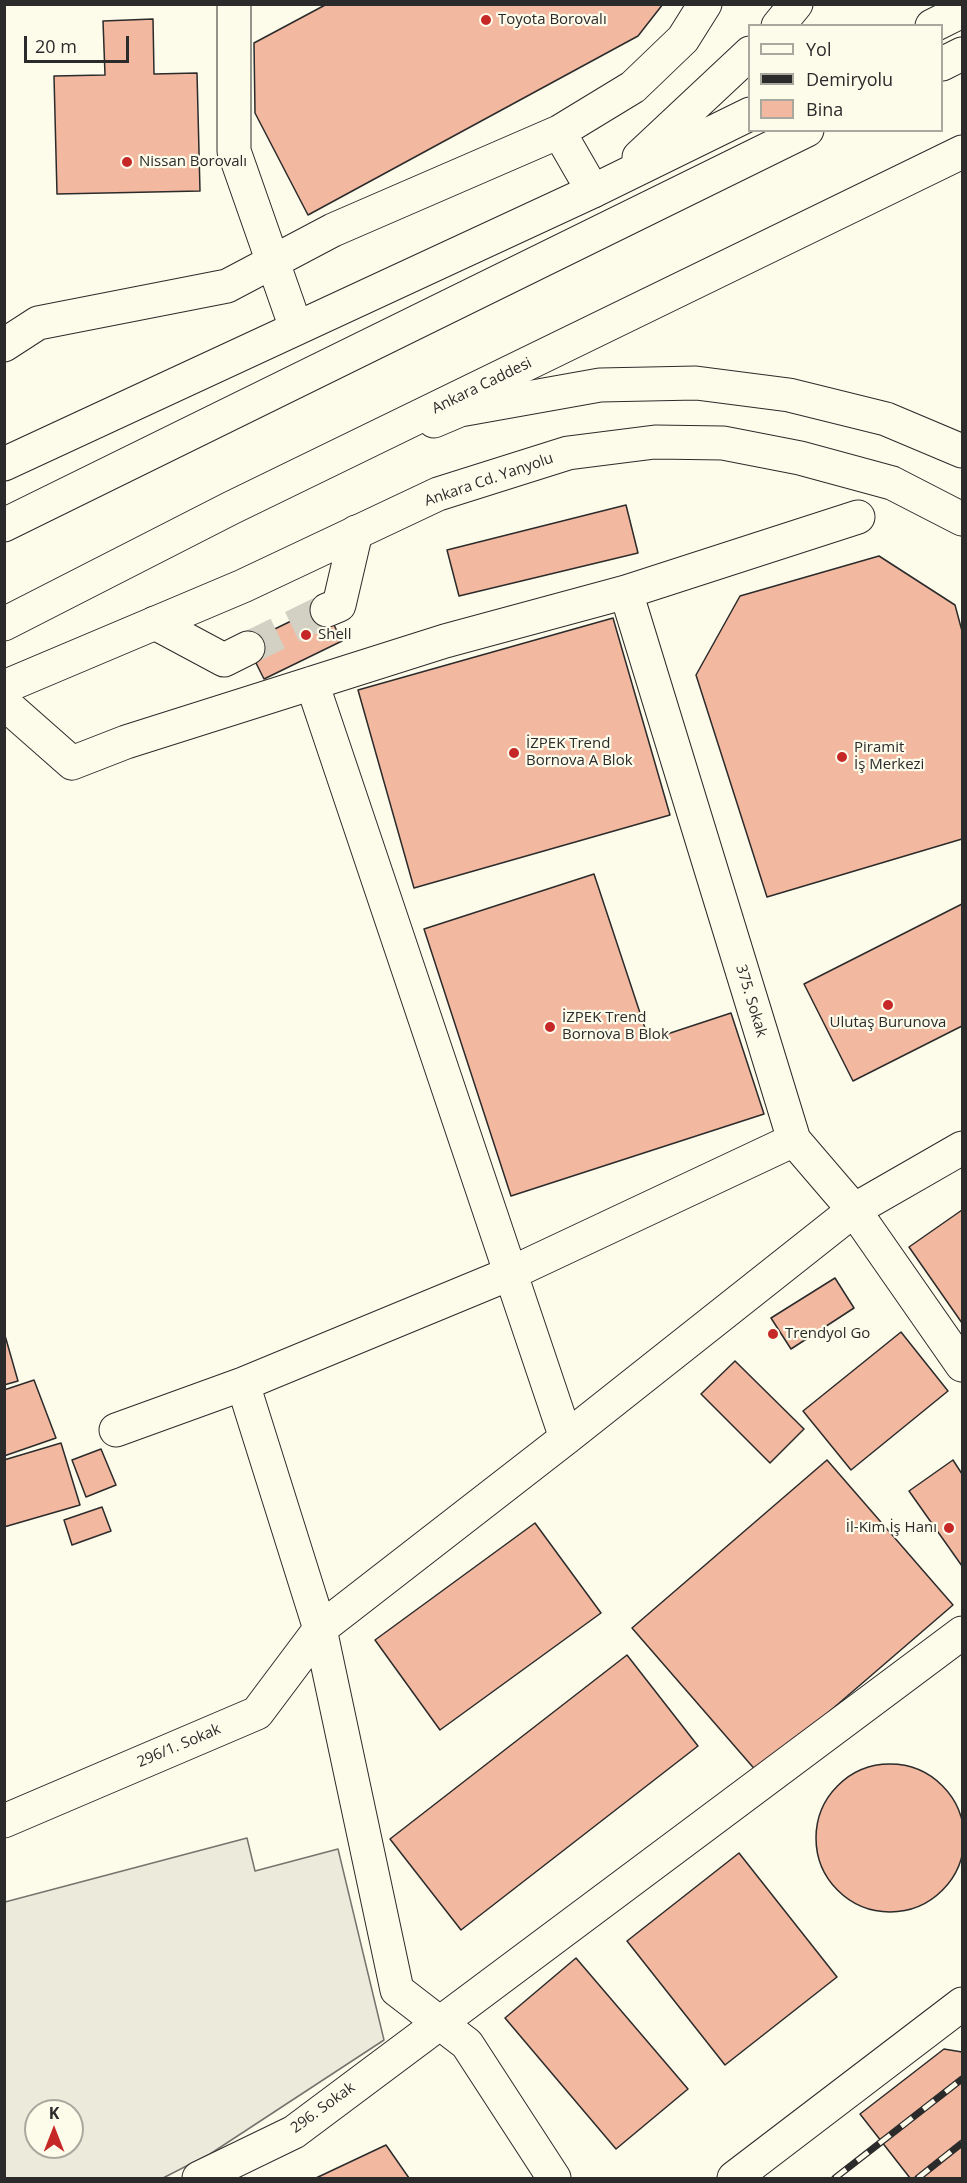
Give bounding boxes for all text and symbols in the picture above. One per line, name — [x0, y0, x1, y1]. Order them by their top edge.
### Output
place label: Toyota Borovalı — [498, 11, 607, 29]
marker: Toyota Borovalı — [479, 13, 493, 27]
scale bar — [27, 24, 132, 62]
legend — [748, 24, 943, 132]
text: 20 m — [35, 34, 77, 58]
text: Yol — [806, 37, 831, 61]
text: Demiryolu — [806, 67, 893, 91]
text: Bina — [806, 97, 843, 121]
place label: Nissan Borovalı — [139, 153, 247, 171]
marker: Nissan Borovalı — [120, 155, 134, 169]
street label: Ankara Caddesi — [429, 354, 535, 418]
street label: Ankara Cd. Yanyolu — [422, 449, 556, 511]
place label: Shell — [318, 626, 351, 644]
marker: Shell — [299, 628, 313, 642]
place label: İZPEK Trend Bornova A Blok — [526, 735, 633, 770]
place label: Piramit İş Merkezi — [854, 739, 924, 774]
marker: İZPEK Trend Bornova A Blok — [507, 746, 521, 760]
marker: Piramit İş Merkezi — [835, 750, 849, 764]
street label: 375. Sokak — [731, 963, 771, 1039]
marker: Ulutaş Burunova — [881, 998, 895, 1012]
place label: İZPEK Trend Bornova B Blok — [562, 1009, 669, 1044]
place label: Ulutaş Burunova — [830, 1014, 946, 1032]
marker: İZPEK Trend Bornova B Blok — [543, 1020, 557, 1034]
place label: Trendyol Go — [785, 1325, 870, 1343]
marker: Trendyol Go — [766, 1327, 780, 1341]
place label: İl-Kim İş Hanı — [846, 1519, 937, 1537]
marker: İl-Kim İş Hanı — [942, 1521, 956, 1535]
street label: 296/1. Sokak — [135, 1720, 223, 1772]
street label: 296. Sokak — [287, 2079, 359, 2137]
north arrow — [24, 2099, 84, 2159]
text: K — [49, 2102, 59, 2124]

